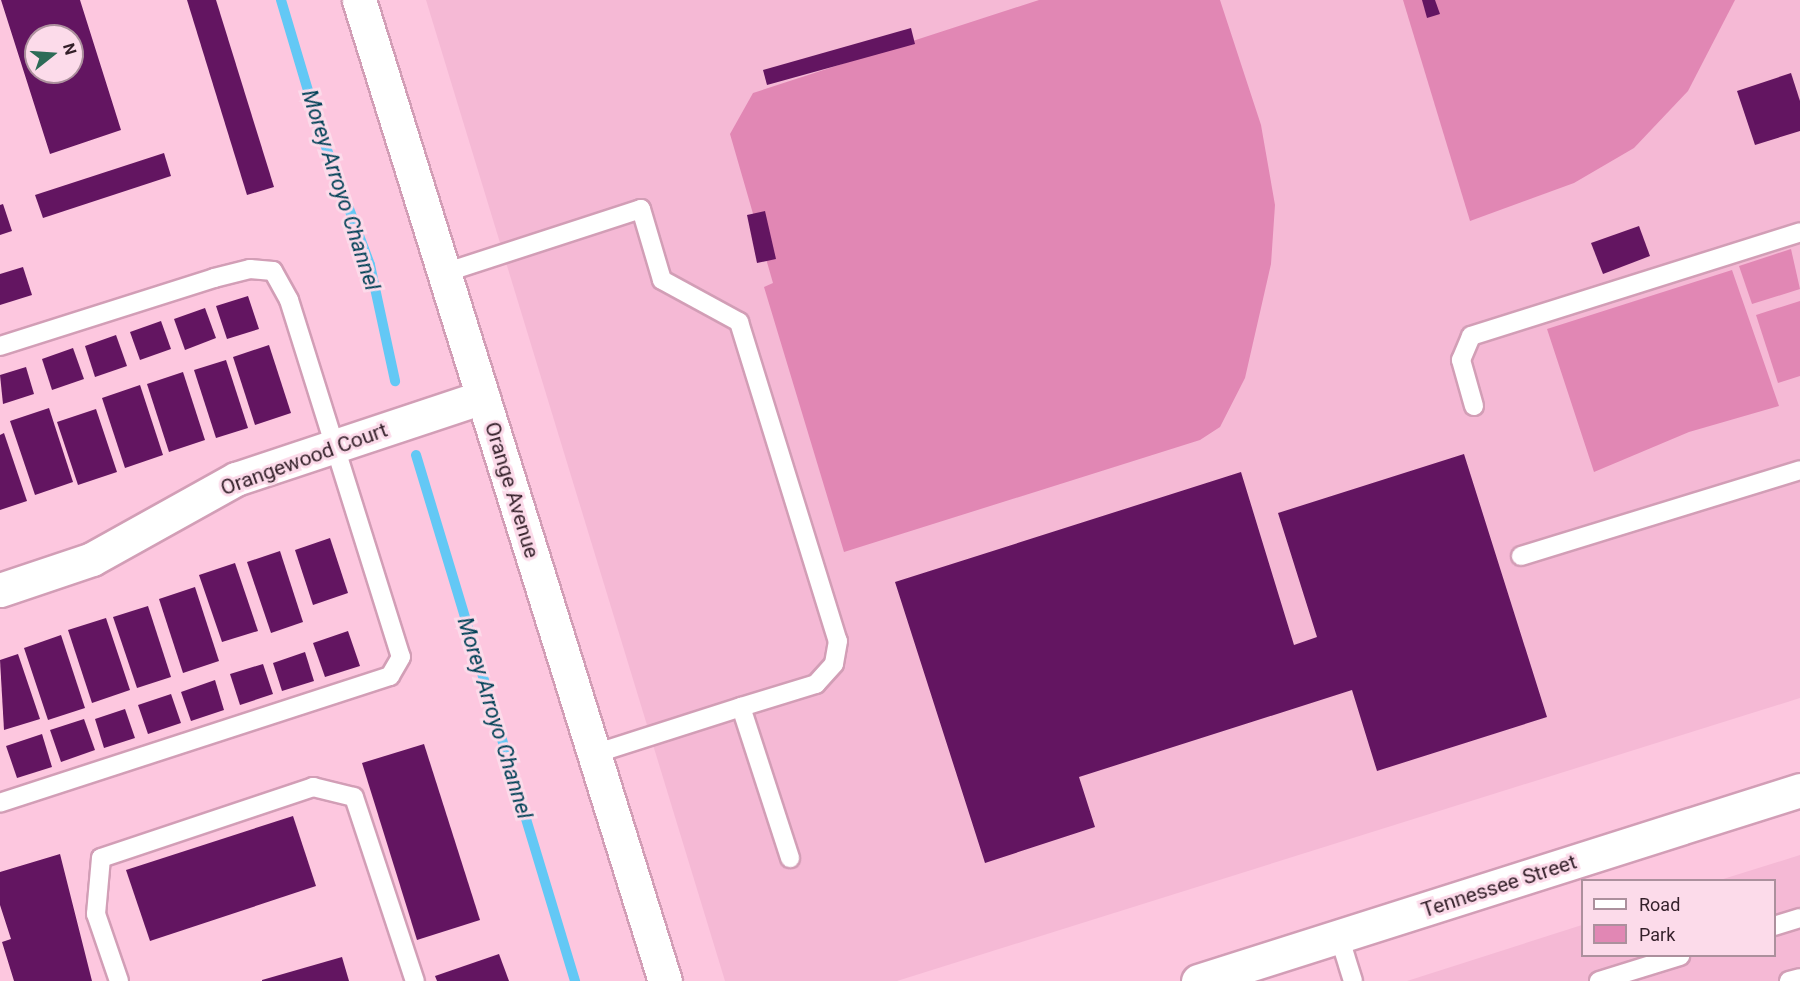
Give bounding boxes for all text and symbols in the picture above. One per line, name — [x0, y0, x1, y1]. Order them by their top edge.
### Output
north arrow — [24, 24, 84, 84]
text: N — [59, 41, 81, 57]
water label: Morey Arroyo Channel — [296, 86, 386, 294]
street label: Orangewood Court — [217, 417, 391, 501]
street label: Orange Avenue — [479, 419, 545, 561]
water label: Morey Arroyo Channel — [452, 614, 538, 822]
street label: Tennessee Street — [1418, 849, 1580, 923]
legend — [1581, 879, 1776, 957]
text: Road — [1639, 894, 1680, 915]
text: Park — [1639, 924, 1675, 945]

